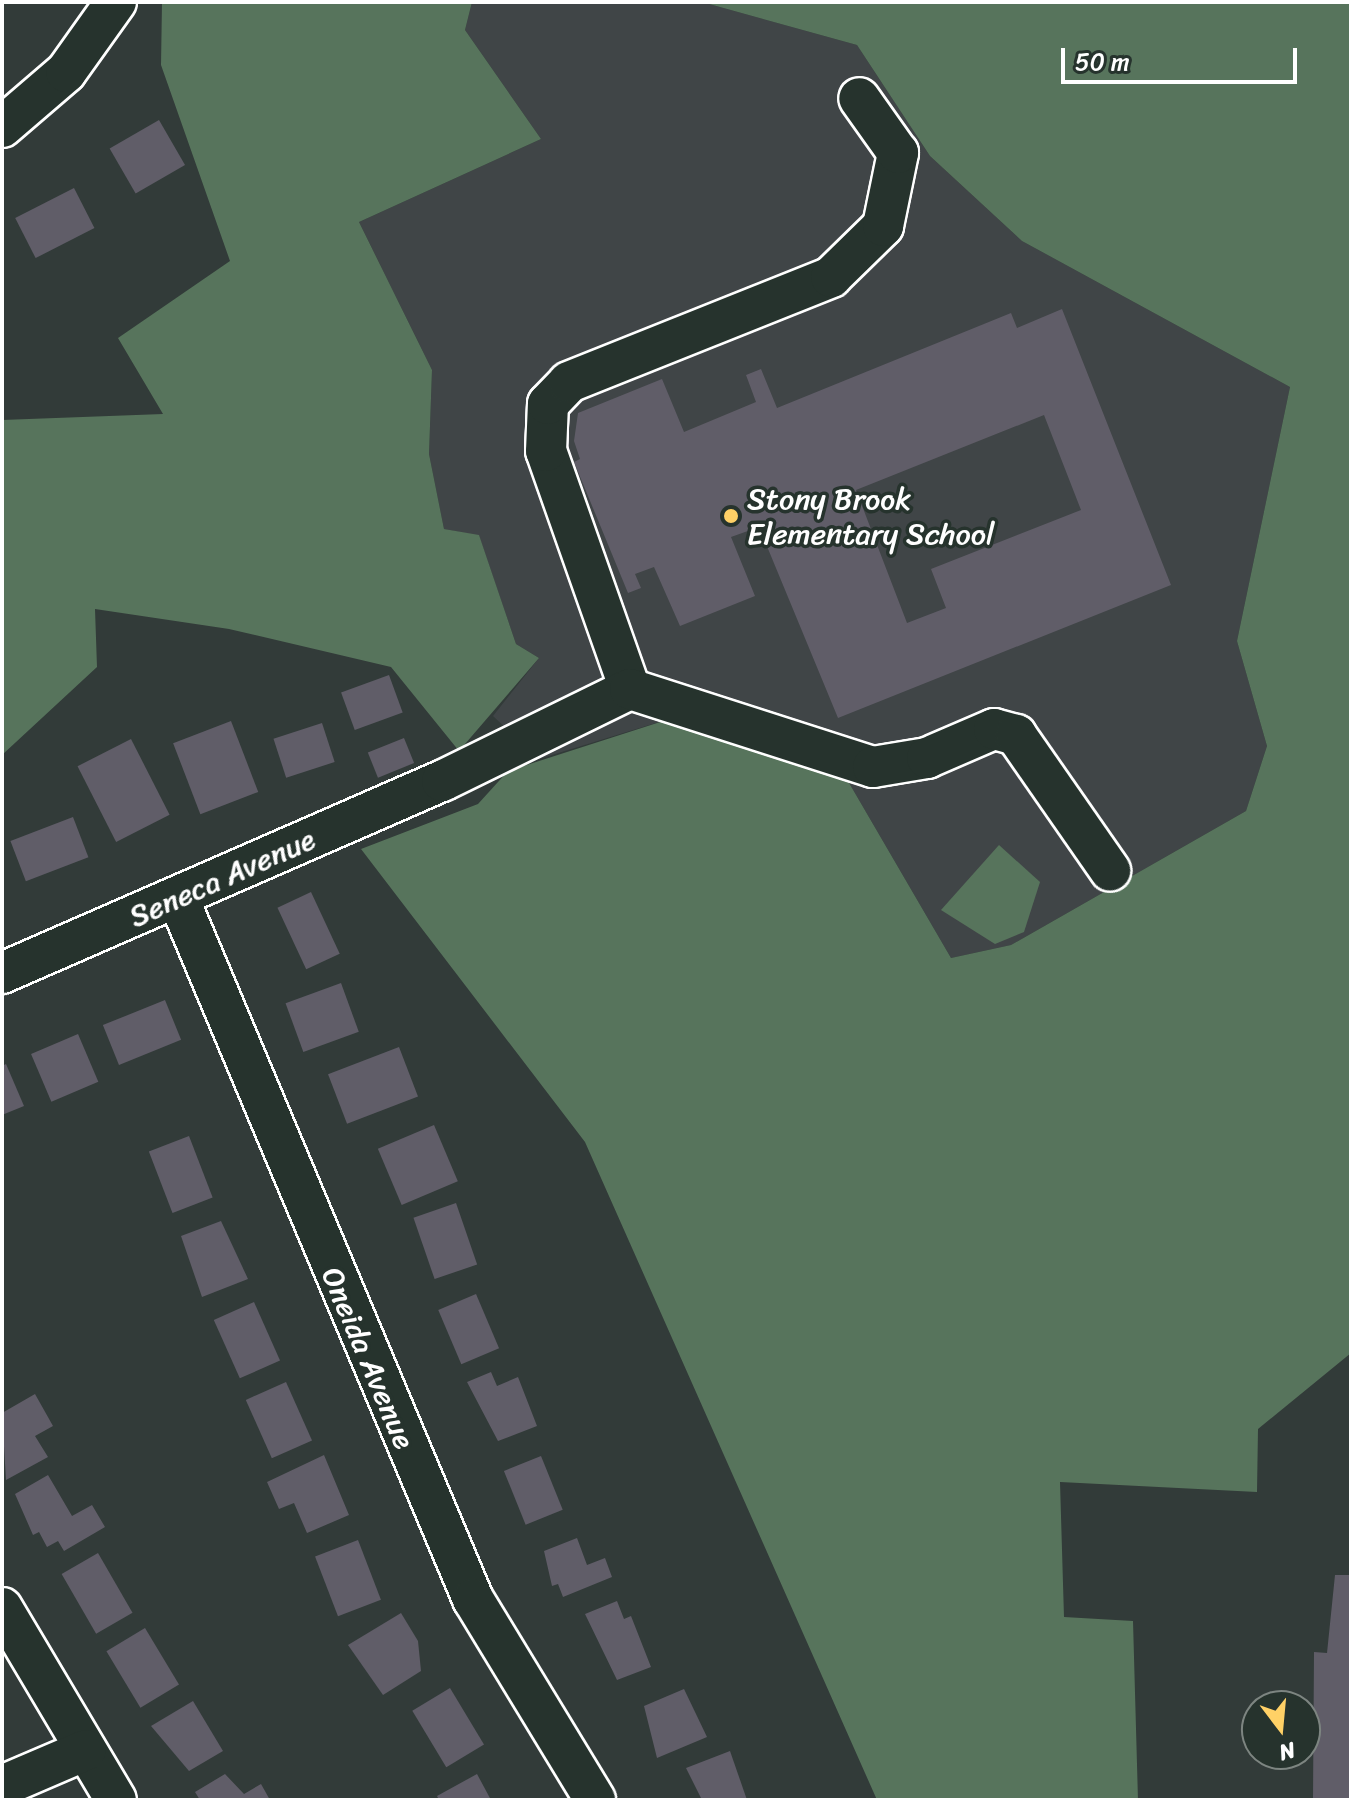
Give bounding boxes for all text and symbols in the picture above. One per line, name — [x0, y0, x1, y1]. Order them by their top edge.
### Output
scale bar — [1065, 32, 1301, 82]
text: 50 m — [1075, 41, 1130, 83]
place label: Stony Brook Elementary School — [747, 481, 995, 552]
marker: Stony Brook Elementary School — [722, 507, 740, 525]
street label: Seneca Avenue — [124, 821, 320, 935]
street label: Oneida Avenue — [314, 1262, 422, 1454]
north arrow — [1241, 1690, 1321, 1770]
text: N — [1274, 1731, 1300, 1772]

